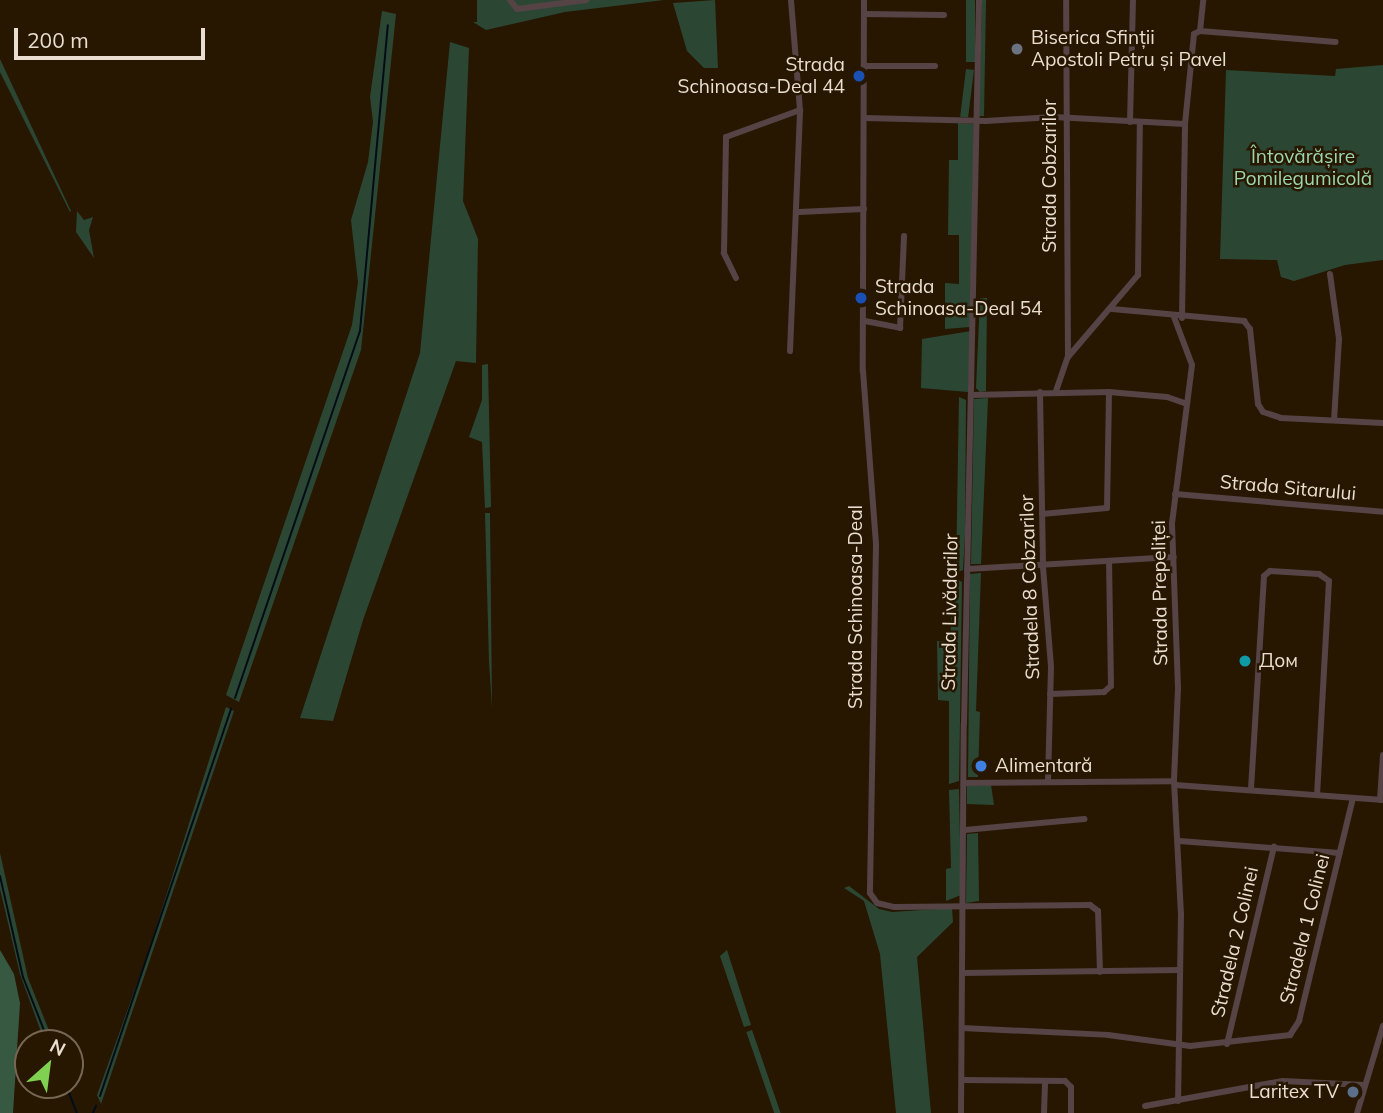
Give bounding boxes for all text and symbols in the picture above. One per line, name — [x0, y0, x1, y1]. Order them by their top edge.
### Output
scale bar — [18, 14, 208, 58]
text: 200 m — [27, 27, 89, 53]
place label: Biserica Sfinții Apostoli Petru și Pavel — [1031, 27, 1227, 71]
marker: Biserica Sfinții Apostoli Petru și Pavel — [1009, 41, 1025, 57]
place label: Strada Schinoasa-Deal 44 — [678, 54, 845, 98]
marker: Strada Schinoasa-Deal 44 — [851, 68, 867, 84]
street label: Strada Cobzarilor — [1039, 99, 1061, 253]
park label: Întovărășire Pomilegumicolă — [1234, 146, 1372, 190]
place label: Strada Schinoasa-Deal 54 — [875, 276, 1042, 320]
marker: Strada Schinoasa-Deal 54 — [853, 290, 869, 306]
street label: Strada Sitarului — [1219, 471, 1357, 505]
street label: Stradela 8 Cobzarilor — [1015, 494, 1045, 680]
street label: Strada Schinoasa-Deal — [845, 505, 867, 709]
street label: Strada Prepeliței — [1147, 520, 1173, 666]
street label: Strada Livădarilor — [937, 533, 963, 691]
place label: Дом — [1259, 650, 1298, 672]
marker: Дом — [1237, 653, 1253, 669]
place label: Alimentară — [995, 755, 1093, 777]
marker: Alimentară — [973, 758, 989, 774]
street label: Stradela 1 Colinei — [1275, 852, 1335, 1006]
street label: Stradela 2 Colinei — [1207, 864, 1263, 1020]
north arrow — [14, 1029, 84, 1099]
text: N — [46, 1033, 70, 1061]
place label: Laritex TV — [1249, 1081, 1339, 1103]
marker: Laritex TV — [1345, 1084, 1361, 1100]

